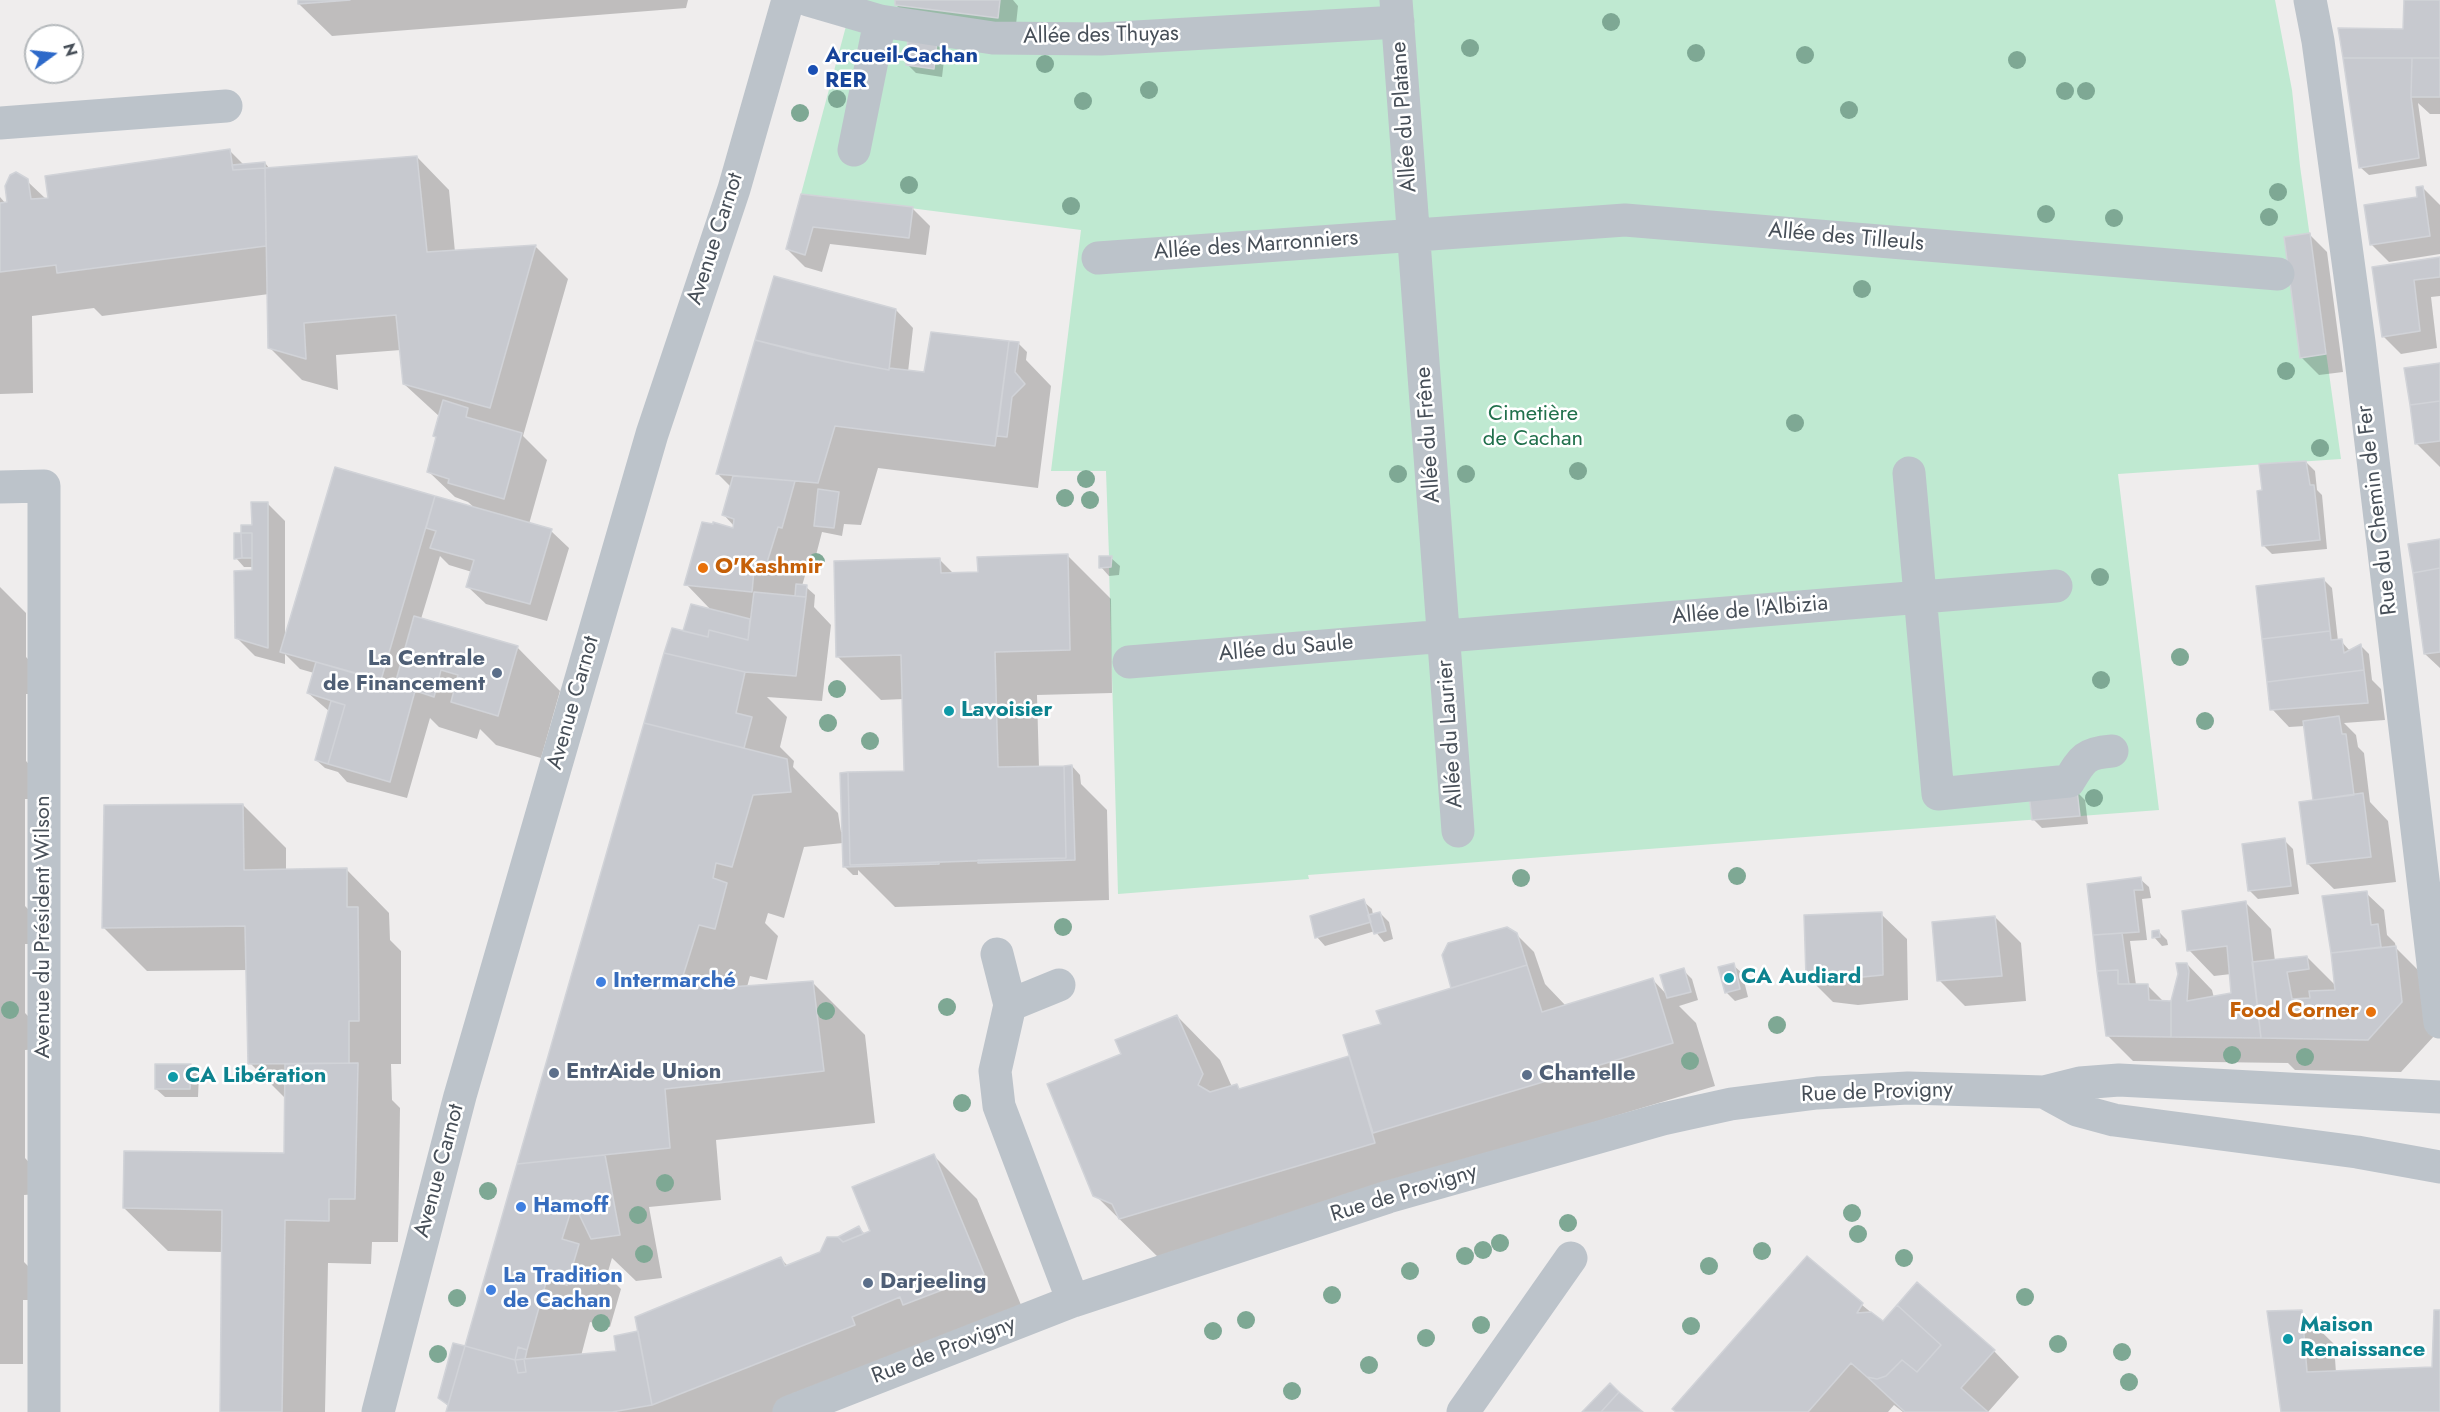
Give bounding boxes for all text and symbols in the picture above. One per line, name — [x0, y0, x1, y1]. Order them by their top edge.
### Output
street label: Allée des Thuyas — [1023, 21, 1179, 51]
north arrow — [24, 24, 84, 84]
text: N — [57, 41, 83, 59]
street label: Allée du Platane — [1387, 41, 1423, 193]
place label: Arcueil-Cachan RER — [825, 44, 978, 96]
marker: Arcueil-Cachan RER — [806, 63, 820, 77]
street label: Avenue Carnot — [682, 170, 750, 308]
street label: Allée des Tilleuls — [1767, 218, 1925, 258]
street label: Allée des Marronniers — [1153, 226, 1359, 266]
street label: Allée du Frêne — [1411, 366, 1447, 504]
park label: Cimetière de Cachan — [1483, 402, 1583, 454]
street label: Rue du Chemin de Fer — [2352, 404, 2404, 616]
place label: O'Kashmir — [715, 555, 823, 581]
marker: O'Kashmir — [696, 561, 710, 575]
street label: Allée de l'Albizia — [1671, 591, 1829, 631]
street label: Allée du Saule — [1218, 630, 1354, 668]
street label: Avenue Carnot — [542, 633, 606, 773]
place label: La Centrale de Financement — [323, 647, 485, 698]
street label: Allée du Laurier — [1433, 659, 1469, 809]
marker: La Centrale de Financement — [490, 666, 504, 680]
place label: Lavoisier — [961, 698, 1052, 724]
marker: Lavoisier — [942, 704, 956, 718]
street label: Avenue du Président Wilson — [31, 796, 57, 1058]
place label: CA Audiard — [1741, 965, 1861, 991]
place label: Intermarché — [613, 969, 736, 995]
marker: CA Audiard — [1722, 971, 1736, 985]
marker: Intermarché — [594, 975, 608, 989]
place label: Food Corner — [2230, 999, 2359, 1025]
marker: Food Corner — [2364, 1005, 2378, 1019]
place label: EntrAide Union — [566, 1060, 721, 1086]
place label: Chantelle — [1539, 1062, 1636, 1088]
place label: CA Libération — [185, 1064, 326, 1090]
marker: EntrAide Union — [547, 1066, 561, 1080]
marker: Chantelle — [1520, 1068, 1534, 1082]
marker: CA Libération — [166, 1070, 180, 1084]
street label: Rue de Provigny — [1801, 1077, 1953, 1109]
street label: Avenue Carnot — [409, 1101, 471, 1241]
street label: Rue de Provigny — [1328, 1159, 1480, 1229]
place label: Hamoff — [533, 1194, 608, 1220]
marker: Hamoff — [514, 1200, 528, 1214]
place label: La Tradition de Cachan — [503, 1264, 623, 1316]
place label: Darjeeling — [880, 1270, 986, 1296]
marker: Darjeeling — [861, 1276, 875, 1290]
marker: La Tradition de Cachan — [484, 1283, 498, 1297]
street label: Rue de Provigny — [868, 1311, 1020, 1391]
place label: Maison Renaissance — [2300, 1313, 2425, 1364]
marker: Maison Renaissance — [2281, 1332, 2295, 1346]

